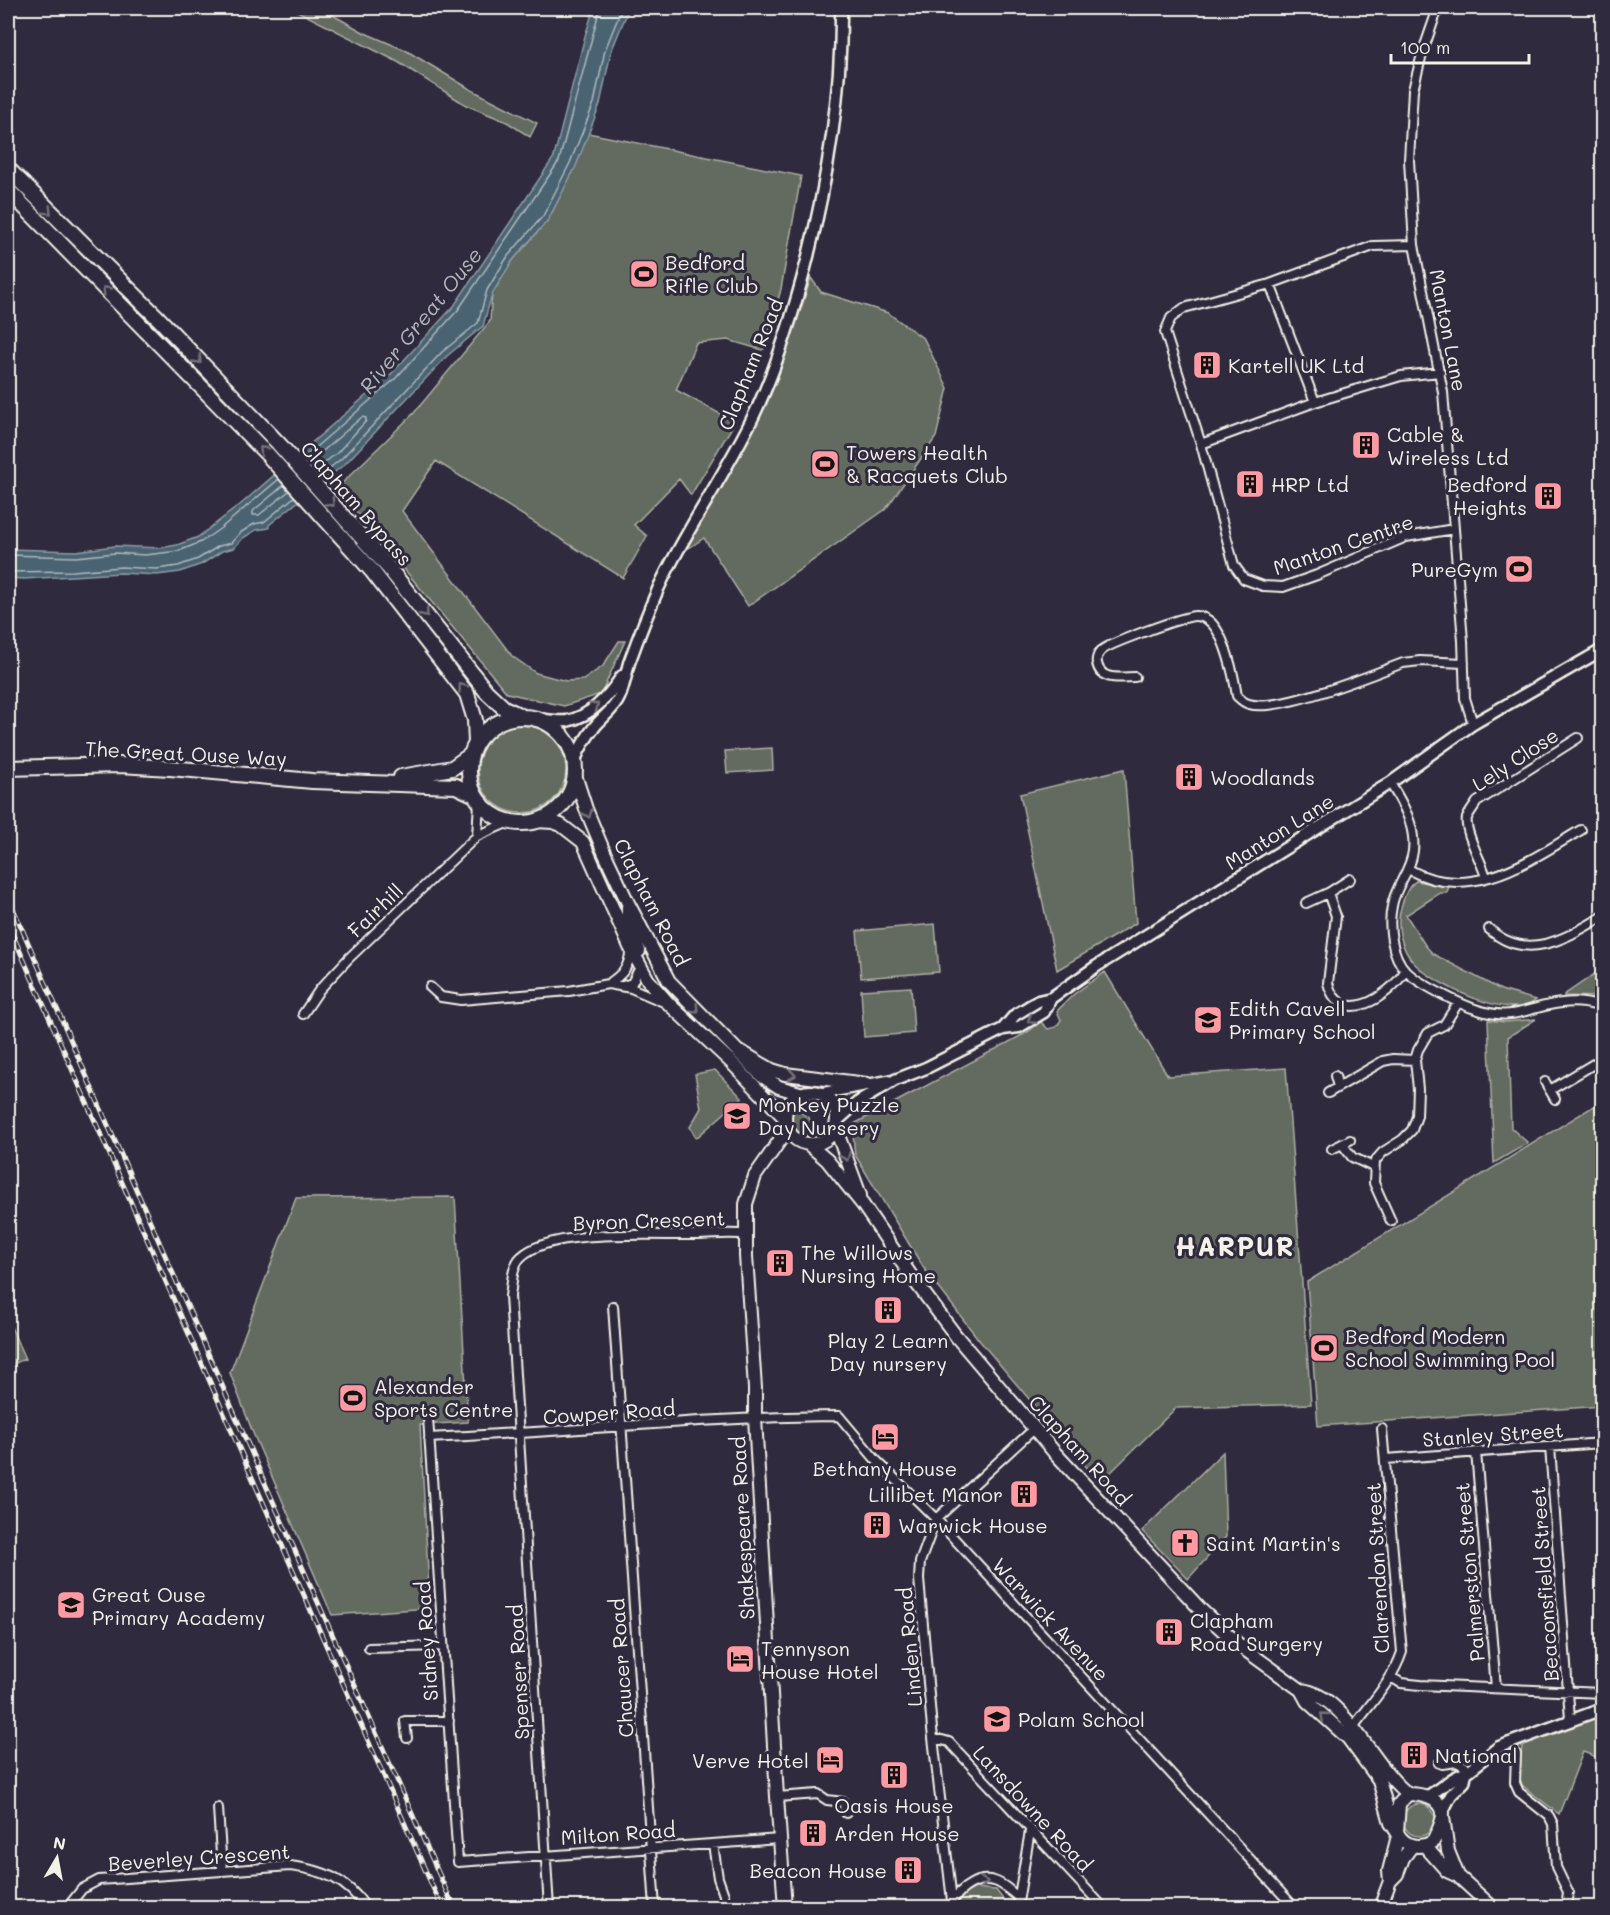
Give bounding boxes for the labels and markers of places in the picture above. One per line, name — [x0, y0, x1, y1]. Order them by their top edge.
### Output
place label: Bedford Rifle Club — [665, 249, 759, 298]
sports icon: Bedford Rifle Club — [628, 258, 660, 290]
building icon: Kartell UK Ltd — [1191, 349, 1223, 381]
place label: Kartell UK Ltd — [1228, 352, 1364, 378]
place label: Cable & Wireless Ltd — [1387, 421, 1508, 470]
building icon: Cable & Wireless Ltd — [1350, 429, 1382, 461]
place label: Towers Health & Racquets Club — [846, 439, 1008, 488]
sports icon: Towers Health & Racquets Club — [809, 448, 841, 480]
building icon: HRP Ltd — [1234, 468, 1266, 500]
place label: HRP Ltd — [1271, 471, 1349, 497]
place label: Bedford Heights — [1447, 471, 1527, 520]
building icon: Bedford Heights — [1532, 480, 1564, 512]
sports icon: PureGym — [1503, 553, 1535, 585]
place label: PureGym — [1411, 556, 1498, 582]
building icon: Woodlands — [1173, 761, 1205, 793]
place label: Woodlands — [1210, 764, 1315, 790]
place label: Edith Cavell Primary School — [1229, 995, 1376, 1044]
school or university icon: Edith Cavell Primary School — [1192, 1004, 1224, 1036]
place label: Monkey Puzzle Day Nursery — [758, 1091, 900, 1140]
school or university icon: Monkey Puzzle Day Nursery — [721, 1100, 753, 1132]
place label: The Willows Nursing Home — [801, 1239, 936, 1288]
building icon: The Willows Nursing Home — [764, 1247, 796, 1279]
building icon: Play 2 Learn Day nursery — [872, 1294, 904, 1326]
place label: Bedford Modern School Swimming Pool — [1345, 1323, 1555, 1372]
place label: Play 2 Learn Day nursery — [828, 1327, 948, 1376]
sports icon: Bedford Modern School Swimming Pool — [1308, 1332, 1340, 1364]
place label: Alexander Sports Centre — [374, 1373, 513, 1422]
sports icon: Alexander Sports Centre — [337, 1382, 369, 1414]
hotel icon: Bethany House — [869, 1421, 901, 1453]
place label: Bethany House — [813, 1455, 957, 1481]
building icon: Lillibet Manor — [1008, 1478, 1040, 1510]
place label: Lillibet Manor — [869, 1481, 1003, 1507]
building icon: Warwick House — [861, 1509, 893, 1541]
place label: Warwick House — [898, 1512, 1048, 1538]
church icon: Saint Martin's — [1169, 1527, 1201, 1559]
place label: Saint Martin's — [1206, 1530, 1341, 1556]
place label: Great Ouse Primary Academy — [92, 1581, 265, 1630]
school or university icon: Great Ouse Primary Academy — [55, 1589, 87, 1621]
place label: Clapham Road Surgery — [1190, 1607, 1323, 1656]
building icon: Clapham Road Surgery — [1153, 1616, 1185, 1648]
place label: Tennyson House Hotel — [761, 1635, 879, 1684]
hotel icon: Tennyson House Hotel — [724, 1643, 756, 1675]
school or university icon: Polam School — [981, 1703, 1013, 1735]
place label: Polam School — [1018, 1706, 1145, 1732]
building icon: National — [1398, 1739, 1430, 1771]
place label: National — [1435, 1742, 1518, 1768]
hotel icon: Verve Hotel — [814, 1744, 846, 1776]
place label: Verve Hotel — [692, 1747, 809, 1773]
building icon: Oasis House — [878, 1759, 910, 1791]
place label: Oasis House — [834, 1792, 954, 1818]
building icon: Arden House — [797, 1817, 829, 1849]
place label: Arden House — [834, 1820, 960, 1846]
building icon: Beacon House — [892, 1854, 924, 1886]
place label: Beacon House — [749, 1857, 887, 1883]

